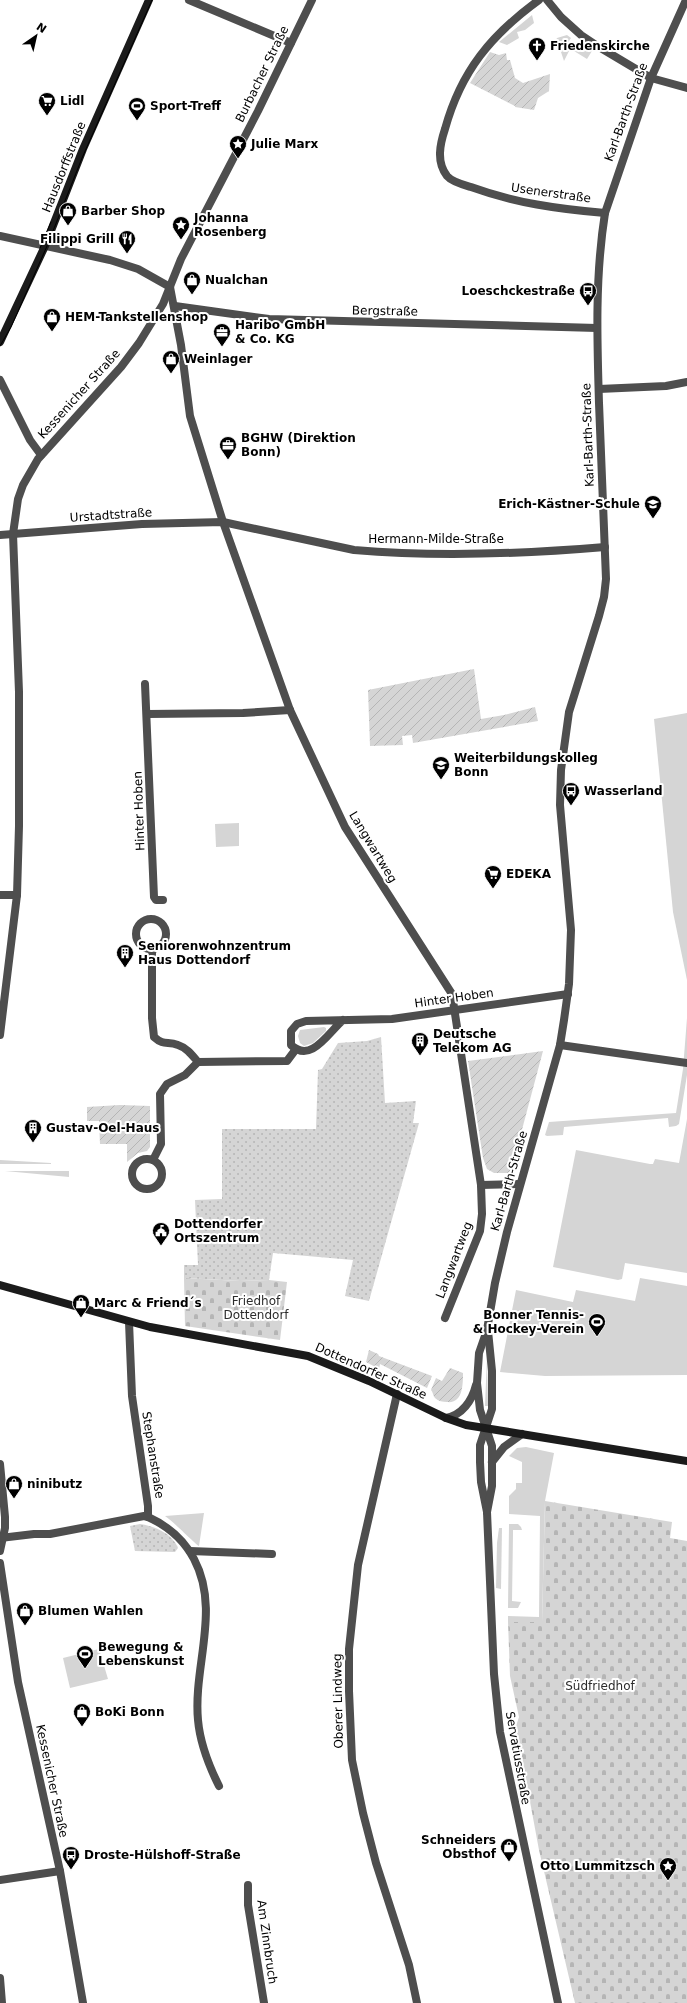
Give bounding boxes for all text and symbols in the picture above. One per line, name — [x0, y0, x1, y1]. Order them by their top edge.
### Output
north arrow — [16, 16, 56, 56]
text: N — [34, 20, 49, 36]
street label: Burbacher Straße — [233, 23, 291, 125]
church icon: Friedenskirche — [527, 36, 547, 61]
place label: Friedenskirche — [550, 39, 650, 53]
street label: Karl-Barth-Straße — [602, 61, 650, 163]
supermarket icon: Lidl — [37, 91, 57, 116]
place label: Lidl — [60, 94, 84, 108]
sports icon: Sport-Treff — [127, 96, 147, 121]
place label: Sport-Treff — [150, 99, 221, 113]
street label: Hausdorffstraße — [39, 120, 89, 214]
place icon: Julie Marx — [228, 134, 248, 159]
place label: Julie Marx — [250, 137, 319, 151]
street label: Usenerstraße — [510, 180, 592, 206]
shop icon: Barber Shop — [58, 201, 78, 226]
place label: Barber Shop — [81, 204, 165, 218]
place label: Johanna Rosenberg — [193, 211, 267, 239]
place icon: Johanna Rosenberg — [171, 215, 191, 240]
restaurant icon: Filippi Grill — [117, 229, 137, 254]
place label: Filippi Grill — [40, 232, 114, 246]
shop icon: Nualchan — [182, 270, 202, 295]
place label: Nualchan — [205, 273, 268, 287]
bus stop icon: Loeschckestraße — [578, 281, 598, 306]
place label: Loeschckestraße — [462, 284, 575, 298]
street label: Bergstraße — [352, 303, 418, 319]
shop icon: HEM-Tankstellenshop — [42, 307, 62, 332]
place label: HEM-Tankstellenshop — [65, 310, 209, 324]
place label: Haribo GmbH & Co. KG — [235, 318, 325, 346]
office icon: Haribo GmbH & Co. KG — [212, 322, 232, 347]
street label: Kessenicher Straße — [35, 346, 123, 442]
shop icon: Weinlager — [161, 349, 181, 374]
place label: Weinlager — [184, 352, 253, 366]
street label: Karl-Barth-Straße — [579, 383, 597, 487]
place label: BGHW (Direktion Bonn) — [241, 431, 356, 459]
office icon: BGHW (Direktion Bonn) — [218, 435, 238, 460]
school or university icon: Erich-Kästner-Schule — [643, 494, 663, 519]
place label: Erich-Kästner-Schule — [498, 497, 640, 511]
street label: Urstadtstraße — [69, 505, 153, 525]
street label: Hermann-Milde-Straße — [368, 532, 504, 546]
place label: Weiterbildungskolleg Bonn — [454, 751, 598, 779]
school or university icon: Weiterbildungskolleg Bonn — [431, 755, 451, 780]
street label: Hinter Hoben — [131, 771, 147, 851]
bus stop icon: Wasserland — [561, 781, 581, 806]
place label: Wasserland — [584, 784, 663, 798]
street label: Langwartweg — [346, 809, 400, 885]
supermarket icon: EDEKA — [483, 864, 503, 889]
place label: EDEKA — [506, 867, 552, 881]
place label: Seniorenwohnzentrum Haus Dottendorf — [138, 939, 291, 967]
building icon: Seniorenwohnzentrum Haus Dottendorf — [115, 943, 135, 968]
street label: Hinter Hoben — [414, 986, 494, 1010]
place label: Deutsche Telekom AG — [433, 1027, 512, 1055]
building icon: Deutsche Telekom AG — [410, 1031, 430, 1056]
building icon: Gustav-Oel-Haus — [23, 1118, 43, 1143]
place label: Gustav-Oel-Haus — [46, 1121, 159, 1135]
street label: Karl-Barth-Straße — [488, 1129, 530, 1233]
place label: Dottendorfer Ortszentrum — [174, 1217, 262, 1245]
street label: Langwartweg — [433, 1220, 475, 1300]
public building icon: Dottendorfer Ortszentrum — [151, 1221, 171, 1246]
shop icon: Marc & Friend´s — [71, 1293, 91, 1318]
park label: Friedhof Dottendorf — [223, 1294, 289, 1322]
place label: Marc & Friend´s — [94, 1296, 202, 1310]
place label: Bonner Tennis- & Hockey-Verein — [473, 1308, 584, 1336]
sports icon: Bonner Tennis- & Hockey-Verein — [587, 1312, 607, 1337]
street label: Dottendorfer Straße — [313, 1340, 429, 1402]
street label: Stephanstraße — [139, 1410, 167, 1500]
shop icon: ninibutz — [4, 1474, 24, 1499]
place label: ninibutz — [27, 1477, 82, 1491]
shop icon: Blumen Wahlen — [15, 1601, 35, 1626]
place label: Blumen Wahlen — [38, 1604, 143, 1618]
place label: Bewegung & Lebenskunst — [98, 1640, 184, 1668]
sports icon: Bewegung & Lebenskunst — [75, 1644, 95, 1669]
street label: Oberer Lindweg — [330, 1653, 346, 1749]
park label: Südfriedhof — [565, 1679, 636, 1693]
shop icon: BoKi Bonn — [72, 1702, 92, 1727]
place label: BoKi Bonn — [95, 1705, 164, 1719]
street label: Servatiusstraße — [503, 1710, 533, 1806]
street label: Kessenicher Straße — [33, 1723, 71, 1839]
place label: Schneiders Obsthof — [421, 1833, 497, 1861]
shop icon: Schneiders Obsthof — [499, 1837, 519, 1862]
bus stop icon: Droste-Hülshoff-Straße — [61, 1845, 81, 1870]
place label: Droste-Hülshoff-Straße — [84, 1848, 241, 1862]
place icon: Otto Lummitzsch — [658, 1856, 678, 1881]
place label: Otto Lummitzsch — [540, 1859, 655, 1873]
street label: Am Zinnbruch — [254, 1899, 280, 1985]

